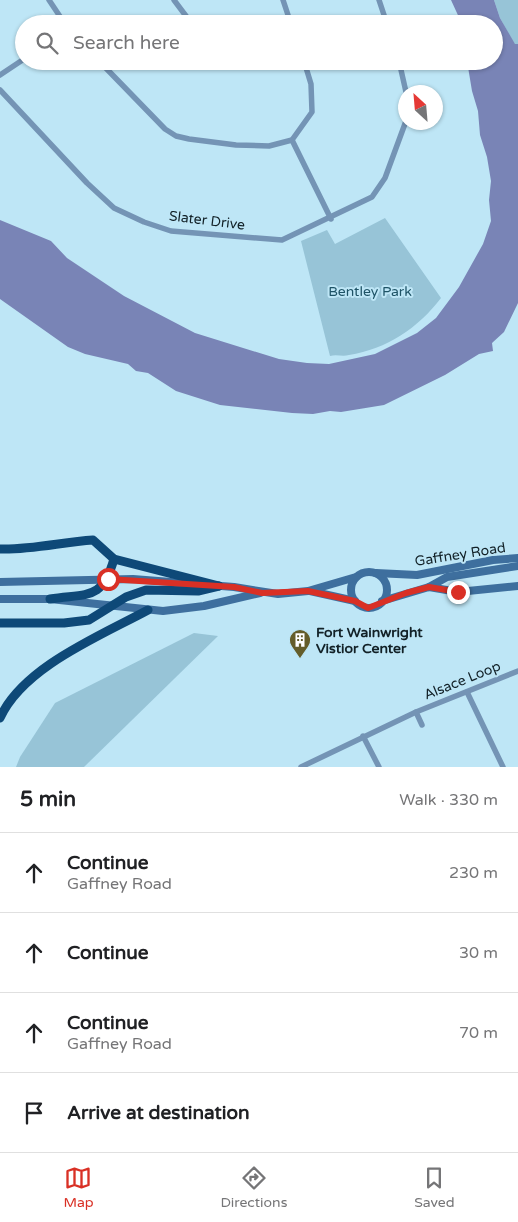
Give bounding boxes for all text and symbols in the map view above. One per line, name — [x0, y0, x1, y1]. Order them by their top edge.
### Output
search box — [15, 15, 503, 70]
icon: search — [33, 29, 61, 57]
text: Search here — [73, 32, 180, 54]
north arrow — [398, 85, 443, 130]
street label: Slater Drive — [168, 207, 246, 234]
park label: Bentley Park — [328, 283, 412, 300]
street label: Gaffney Road — [413, 539, 507, 570]
route start — [97, 568, 120, 591]
route end — [447, 581, 470, 604]
place label: Fort Wainwright Vistior Center — [316, 624, 423, 657]
building icon: Fort Wainwright Vistior Center — [288, 628, 312, 659]
street label: Alsace Loop — [421, 657, 503, 704]
text: 5 min — [20, 787, 76, 812]
text: Walk · 330 m — [399, 790, 498, 810]
text: Continue — [67, 852, 149, 874]
icon: ahead — [20, 859, 48, 887]
text: 230 m — [449, 863, 498, 883]
text: Gaffney Road — [67, 874, 172, 894]
icon: ahead — [20, 939, 48, 967]
text: Continue — [67, 942, 149, 964]
text: 30 m — [459, 943, 498, 963]
text: Continue — [67, 1012, 149, 1034]
icon: ahead — [20, 1019, 48, 1047]
text: 70 m — [459, 1023, 498, 1043]
text: Gaffney Road — [67, 1034, 172, 1054]
icon: arrive — [20, 1099, 48, 1127]
text: Arrive at destination — [67, 1102, 250, 1124]
tab: Map — [63, 1164, 94, 1211]
tab: Directions — [220, 1164, 287, 1211]
tab: Saved — [414, 1164, 455, 1211]

